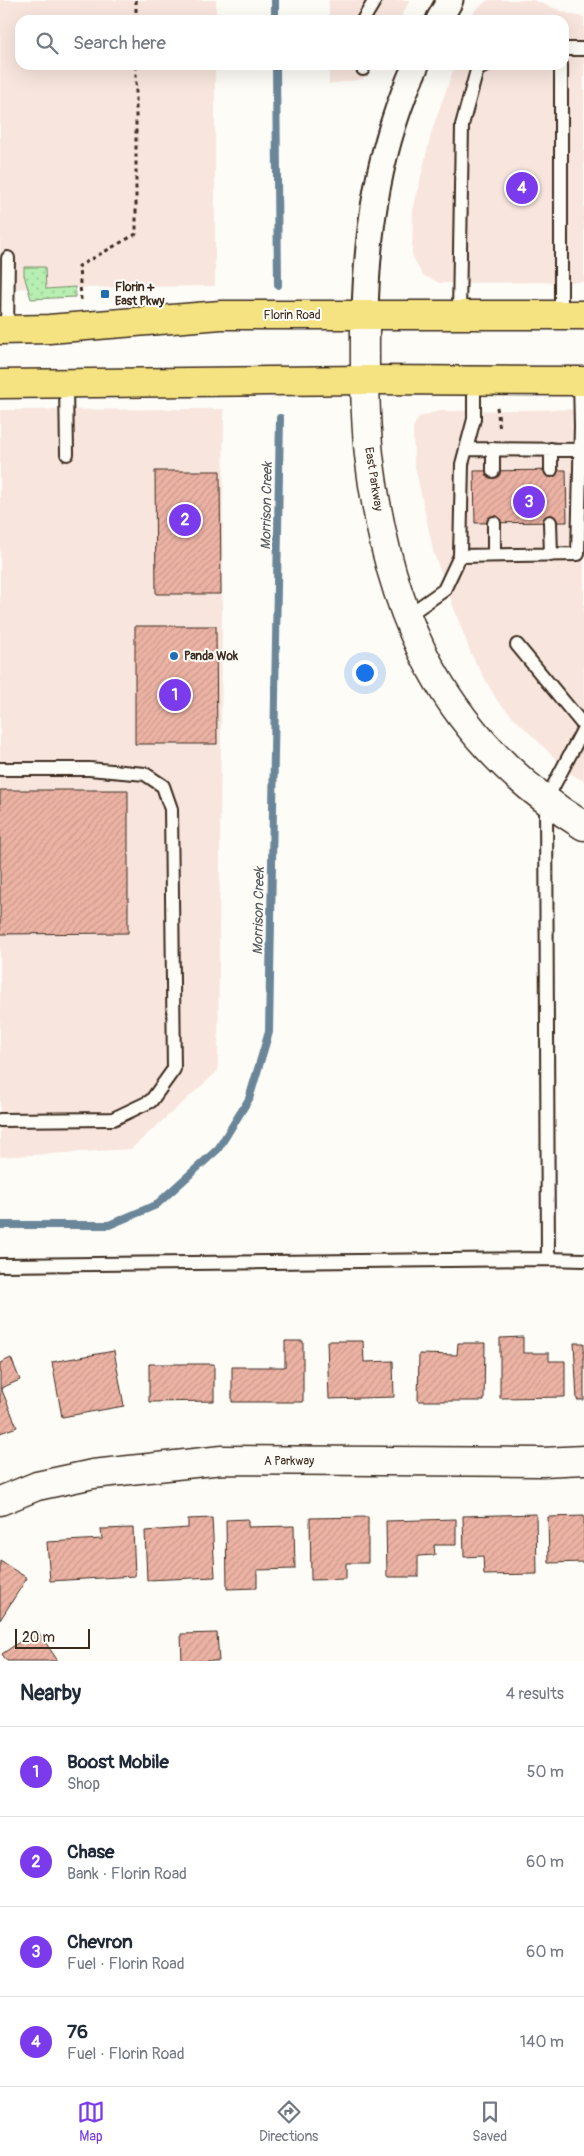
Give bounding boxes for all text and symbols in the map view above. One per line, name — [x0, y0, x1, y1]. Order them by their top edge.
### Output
search box — [15, 15, 569, 70]
icon: search — [33, 29, 61, 57]
text: Search here — [73, 31, 166, 55]
pin: 4 — [506, 169, 538, 207]
place label: Florin + East Pkwy — [115, 280, 165, 309]
marker: Florin + East Pkwy — [99, 288, 111, 300]
street label: Florin Road — [263, 308, 321, 323]
street label: East Parkway — [361, 446, 386, 512]
water label: Morrison Creek — [257, 461, 276, 550]
pin: 3 — [513, 483, 545, 521]
pin: 2 — [169, 501, 201, 539]
place label: Panda Wok — [184, 649, 239, 664]
marker: Panda Wok — [168, 650, 180, 662]
your location — [352, 660, 378, 686]
pin: 1 — [159, 676, 191, 714]
water label: Morrison Creek — [249, 866, 268, 955]
street label: A Parkway — [264, 1454, 314, 1469]
scale bar — [15, 1626, 90, 1649]
text: 20 m — [22, 1629, 55, 1646]
text: Nearby — [20, 1680, 81, 1707]
text: 4 results — [506, 1684, 564, 1704]
text: Boost Mobile — [67, 1750, 169, 1774]
text: 1 — [33, 1762, 39, 1782]
text: 50 m — [527, 1762, 564, 1782]
text: Shop — [67, 1774, 100, 1794]
text: Chase — [67, 1840, 114, 1864]
text: 2 — [32, 1852, 40, 1872]
text: 60 m — [526, 1852, 564, 1872]
text: Bank · Florin Road — [67, 1864, 187, 1884]
text: Chevron — [67, 1930, 133, 1954]
text: 3 — [32, 1942, 40, 1962]
text: 60 m — [526, 1942, 564, 1962]
text: Fuel · Florin Road — [67, 1954, 185, 1974]
text: 76 — [67, 2020, 88, 2044]
text: 4 — [31, 2032, 41, 2052]
text: 140 m — [520, 2032, 564, 2052]
text: Fuel · Florin Road — [67, 2044, 185, 2064]
tab: Map — [77, 2098, 105, 2145]
tab: Directions — [259, 2098, 318, 2145]
tab: Saved — [472, 2098, 507, 2145]

